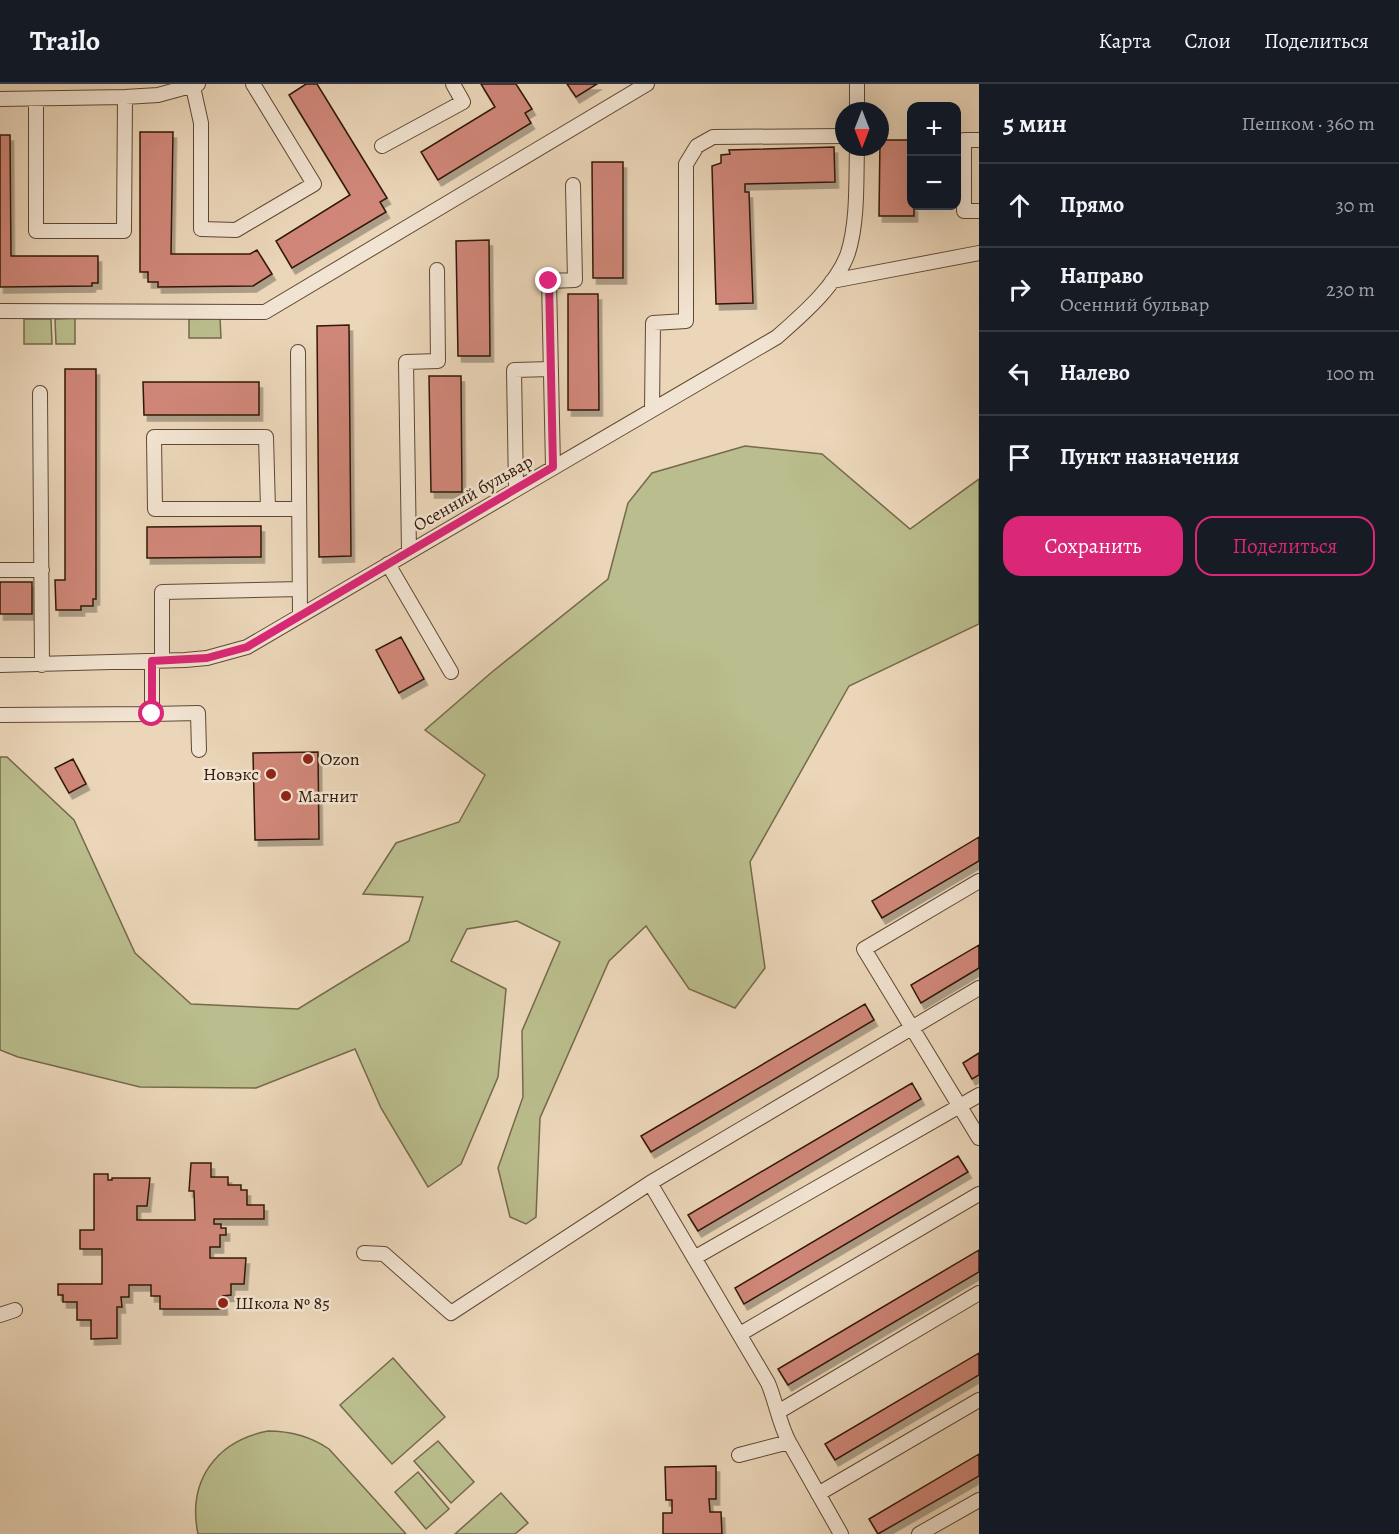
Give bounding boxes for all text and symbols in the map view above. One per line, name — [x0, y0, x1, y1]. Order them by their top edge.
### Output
text: Trailo — [30, 22, 100, 60]
text: Карта — [1098, 27, 1151, 55]
text: Слои — [1184, 27, 1231, 55]
text: Поделиться — [1264, 27, 1369, 55]
north arrow — [835, 102, 889, 156]
map controls — [907, 102, 961, 210]
button: + — [907, 102, 961, 156]
text: 5 мин — [1003, 106, 1067, 141]
text: Пешком · 360 m — [1242, 110, 1375, 137]
button: − — [907, 156, 961, 210]
icon: ahead — [1003, 189, 1036, 222]
text: Прямо — [1060, 190, 1124, 220]
text: 30 m — [1335, 192, 1375, 219]
text: Направо — [1060, 261, 1143, 291]
route end — [535, 267, 561, 293]
icon: right — [1003, 273, 1036, 306]
text: 230 m — [1326, 276, 1375, 303]
text: Осенний бульвар — [1060, 291, 1209, 318]
icon: left — [1003, 357, 1036, 390]
text: Налево — [1060, 358, 1130, 388]
text: 100 m — [1326, 360, 1375, 387]
icon: arrive — [1003, 441, 1036, 474]
text: Пункт назначения — [1060, 442, 1239, 472]
street label: Осенний бульвар — [409, 449, 537, 537]
button: Сохранить — [1003, 516, 1183, 576]
button: Поделиться — [1195, 516, 1375, 576]
route start — [138, 700, 164, 726]
place label: Ozon — [320, 747, 360, 771]
marker: Ozon — [301, 752, 315, 766]
place label: Новэкс — [203, 762, 259, 786]
marker: Новэкс — [264, 767, 278, 781]
place label: Магнит — [298, 784, 358, 808]
marker: Магнит — [279, 789, 293, 803]
place label: Школа № 85 — [235, 1291, 330, 1315]
marker: Школа № 85 — [216, 1296, 230, 1310]

